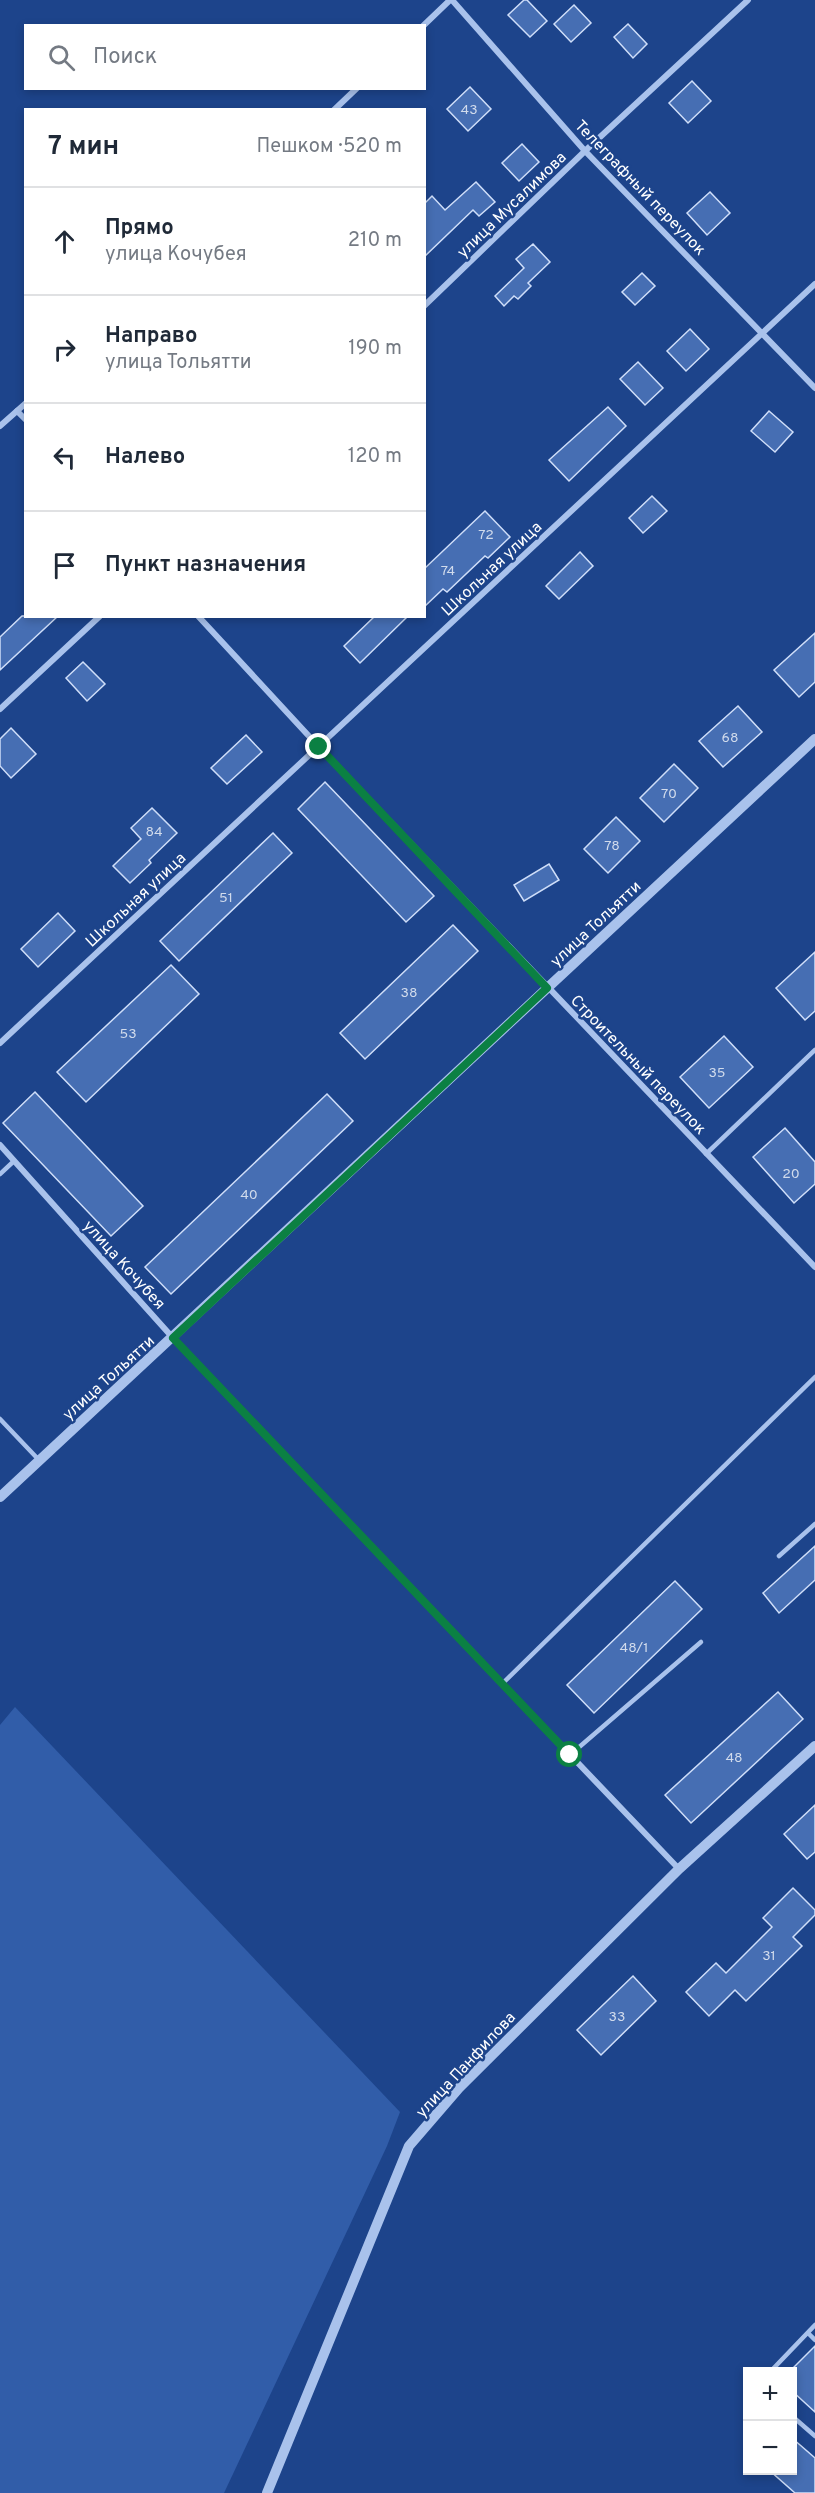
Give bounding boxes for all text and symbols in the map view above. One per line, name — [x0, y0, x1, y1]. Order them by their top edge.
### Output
search box — [24, 24, 426, 90]
icon: search — [45, 41, 78, 74]
text: Поиск — [93, 44, 157, 71]
house number: 43 — [460, 102, 478, 119]
street label: Телеграфный переулок — [570, 117, 709, 260]
text: 7 мин — [48, 131, 119, 164]
text: Пешком · 520 m — [256, 134, 402, 160]
street label: улица Мусалимова — [453, 148, 571, 263]
text: Прямо — [105, 215, 174, 242]
icon: ahead — [48, 225, 81, 258]
text: 210 m — [348, 228, 402, 254]
text: улица Кочубея — [105, 242, 247, 268]
text: Направо — [105, 323, 197, 350]
icon: right — [48, 333, 81, 366]
text: 190 m — [348, 336, 402, 362]
text: улица Тольятти — [105, 350, 252, 376]
icon: left — [48, 441, 81, 474]
text: Налево — [105, 444, 185, 471]
text: 120 m — [348, 444, 402, 470]
street label: Школьная улица — [438, 518, 547, 621]
house number: 72 — [478, 527, 494, 544]
icon: arrive — [48, 549, 81, 582]
text: Пункт назначения — [105, 552, 306, 579]
house number: 74 — [441, 563, 455, 580]
house number: 68 — [722, 730, 738, 747]
route end — [305, 733, 331, 759]
house number: 70 — [661, 786, 677, 803]
house number: 84 — [145, 824, 163, 841]
house number: 78 — [604, 838, 620, 855]
street label: Школьная улица — [82, 849, 191, 952]
street label: улица Тольятти — [547, 877, 646, 972]
house number: 51 — [219, 890, 233, 907]
house number: 38 — [401, 985, 417, 1002]
street label: Строительный переулок — [565, 991, 710, 1140]
house number: 53 — [119, 1026, 137, 1043]
house number: 35 — [708, 1065, 726, 1082]
house number: 20 — [782, 1166, 800, 1183]
house number: 40 — [240, 1187, 258, 1204]
street label: улица Кочубея — [78, 1217, 169, 1314]
street label: улица Тольятти — [59, 1332, 160, 1425]
house number: 48/1 — [620, 1640, 648, 1657]
route start — [556, 1741, 582, 1767]
house number: 48 — [725, 1750, 743, 1767]
house number: 31 — [762, 1948, 776, 1965]
street label: улица Панфилова — [412, 2008, 521, 2123]
house number: 33 — [609, 2009, 625, 2026]
map controls — [743, 2367, 797, 2475]
button: + — [743, 2367, 797, 2421]
button: − — [743, 2421, 797, 2475]

